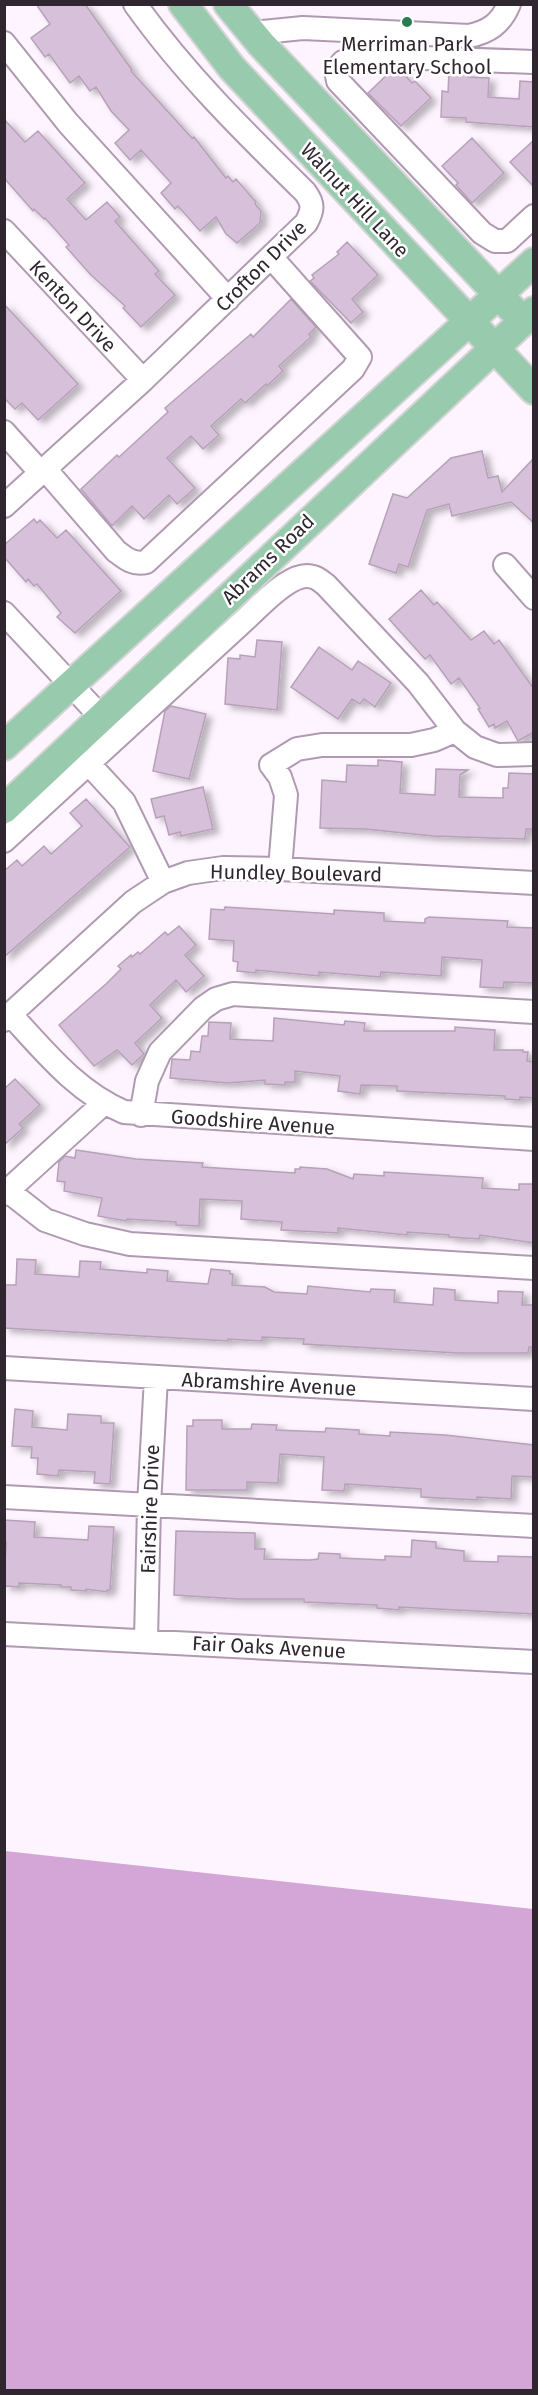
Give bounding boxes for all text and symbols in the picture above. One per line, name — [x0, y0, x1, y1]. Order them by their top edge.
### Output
marker: Merriman Park Elementary School — [400, 15, 414, 29]
place label: Merriman Park Elementary School — [322, 32, 492, 79]
street label: Walnut Hill Lane — [296, 138, 414, 262]
street label: Crofton Drive — [210, 215, 312, 317]
street label: Kenton Drive — [24, 255, 122, 357]
street label: Abrams Road — [217, 509, 319, 609]
street label: Hundley Boulevard — [210, 859, 382, 887]
street label: Goodshire Avenue — [170, 1104, 336, 1140]
street label: Abramshire Avenue — [181, 1367, 357, 1401]
street label: Fairshire Drive — [136, 1444, 164, 1574]
street label: Fair Oaks Avenue — [192, 1631, 346, 1663]

